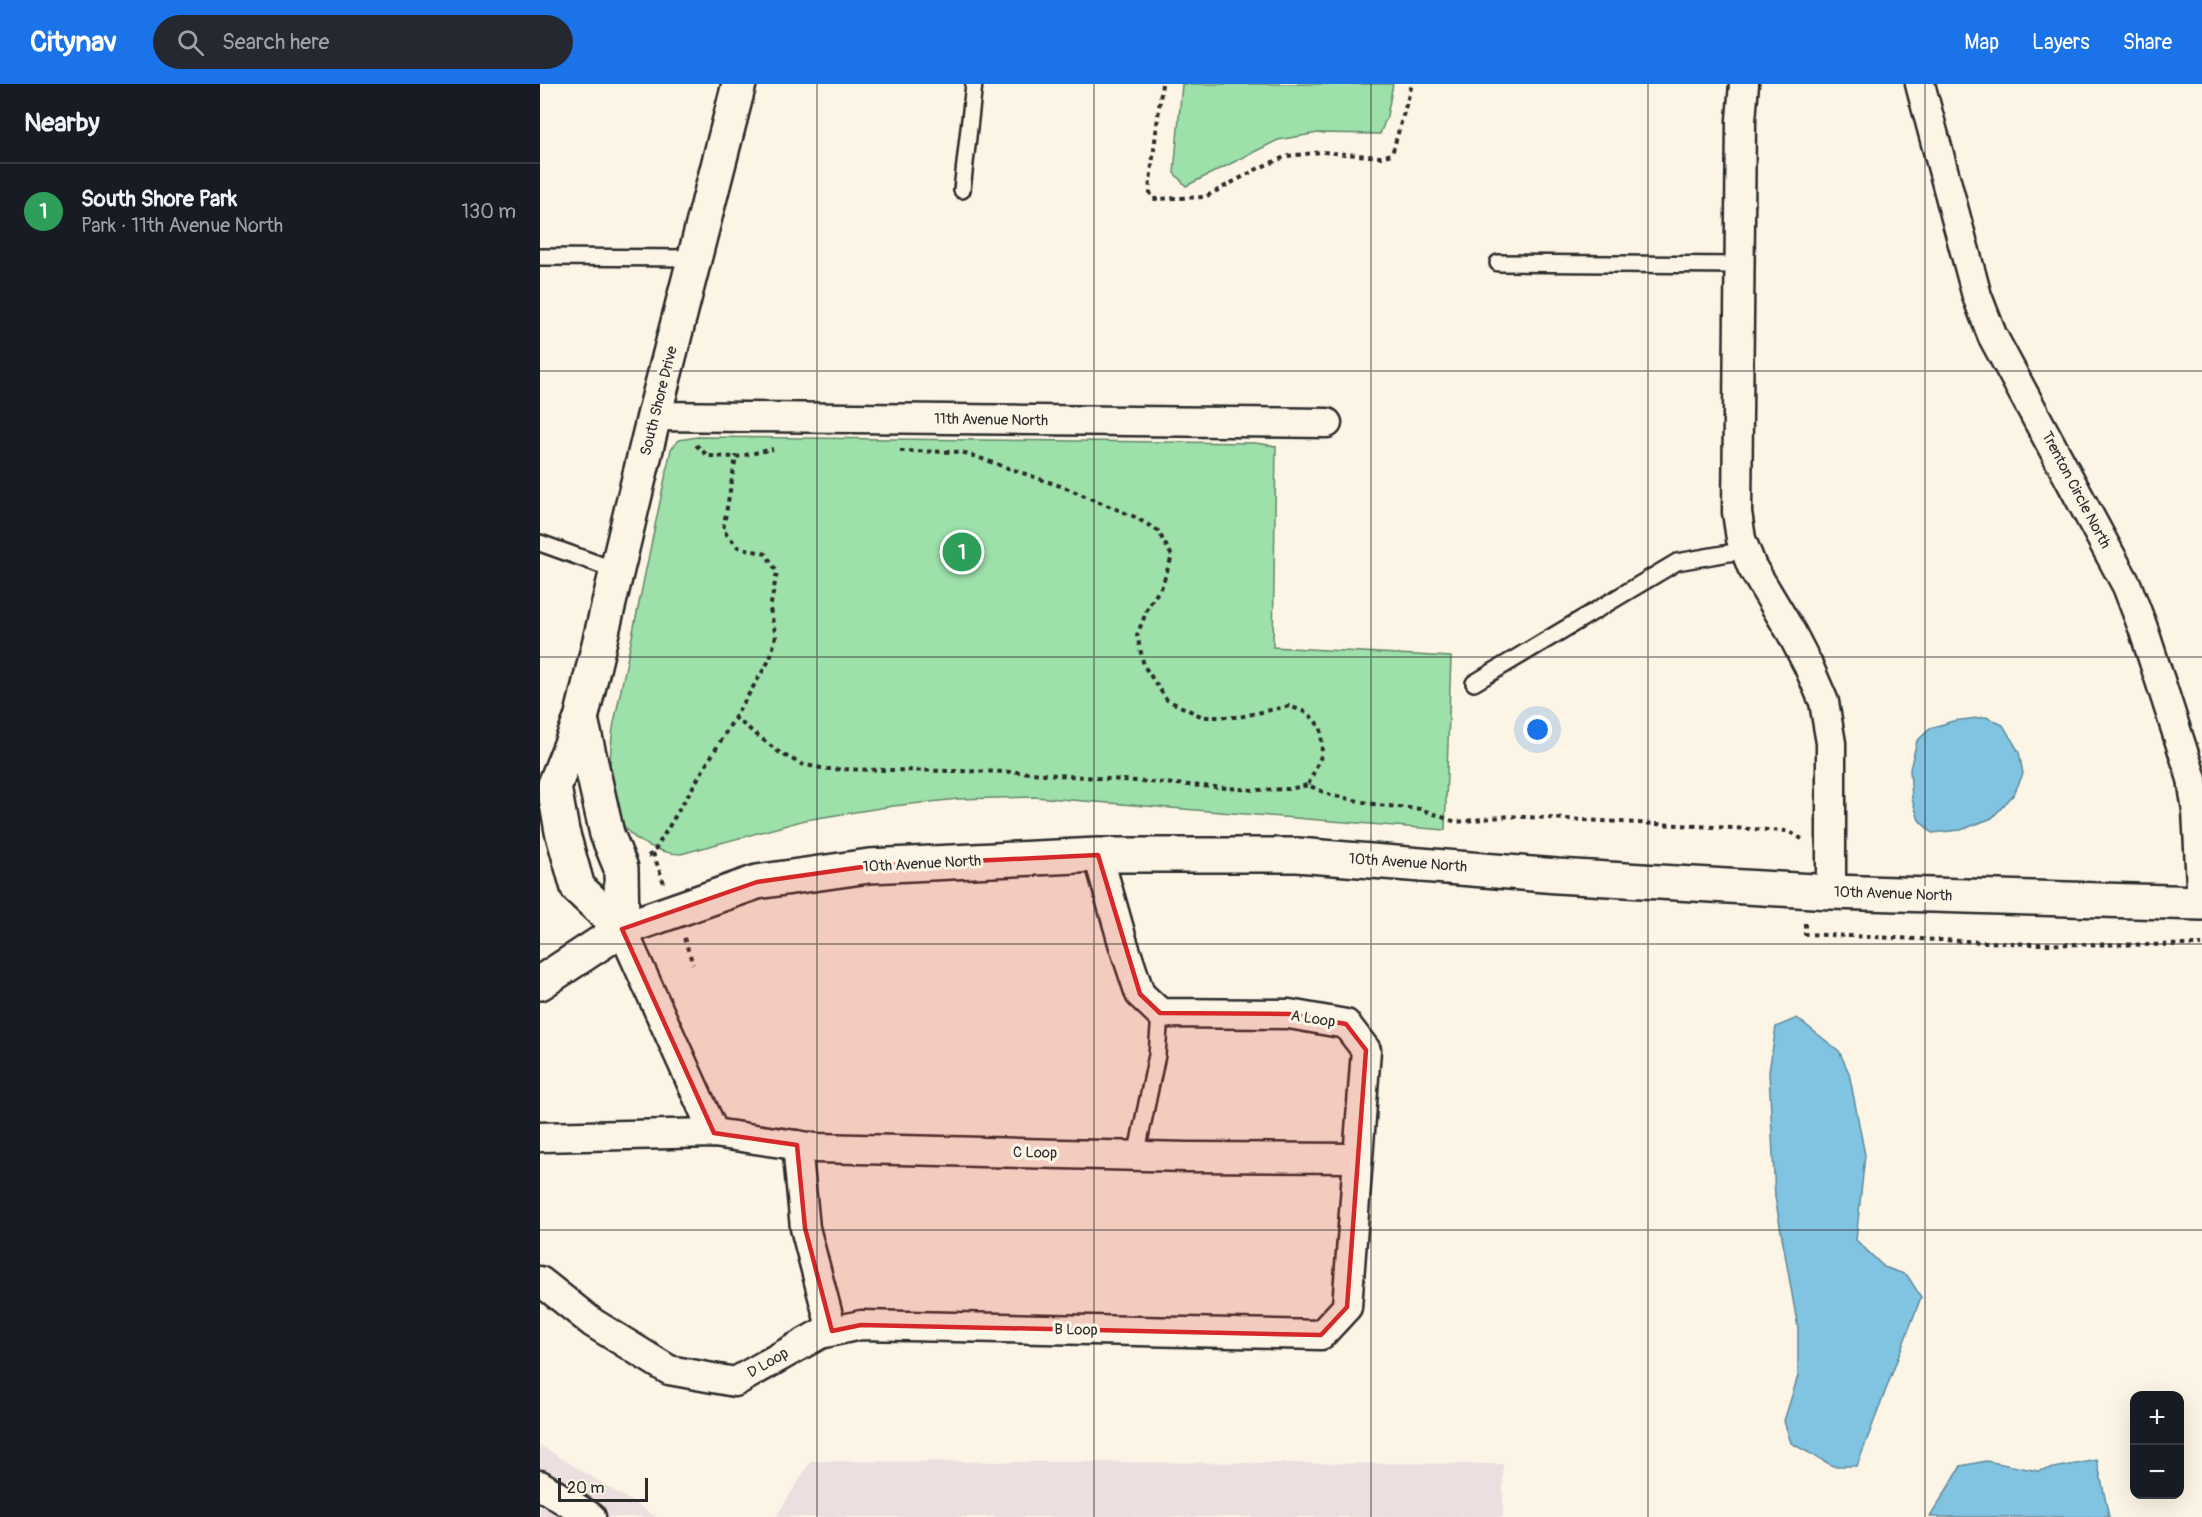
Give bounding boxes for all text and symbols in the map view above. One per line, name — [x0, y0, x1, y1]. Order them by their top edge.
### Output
search box — [153, 15, 573, 69]
text: Citynav — [30, 25, 117, 60]
icon: search — [174, 26, 207, 59]
text: Search here — [222, 28, 329, 56]
text: Map — [1964, 29, 1999, 56]
text: Layers — [2032, 29, 2090, 56]
text: Share — [2123, 29, 2172, 56]
text: Nearby — [24, 107, 100, 139]
text: South Shore Park — [81, 185, 237, 213]
text: 1 — [40, 199, 47, 224]
text: 130 m — [461, 199, 516, 224]
text: Park · 11th Avenue North — [81, 213, 283, 238]
street label: South Shore Drive — [636, 344, 682, 458]
street label: 11th Avenue North — [934, 410, 1048, 430]
street label: Trenton Circle North — [2037, 428, 2115, 552]
pin: 1 — [942, 530, 982, 574]
your location — [1523, 715, 1552, 744]
street label: 10th Avenue North — [1348, 849, 1468, 877]
street label: 10th Avenue North — [862, 851, 982, 877]
street label: 10th Avenue North — [1833, 882, 1953, 906]
street label: A Loop — [1289, 1006, 1337, 1032]
street label: C Loop — [1013, 1143, 1057, 1163]
street label: B Loop — [1054, 1320, 1098, 1340]
street label: D Loop — [744, 1344, 792, 1382]
map controls — [2130, 1391, 2184, 1499]
button: + — [2130, 1391, 2184, 1445]
button: − — [2130, 1445, 2184, 1499]
scale bar — [558, 1475, 648, 1502]
text: 20 m — [567, 1478, 605, 1498]

